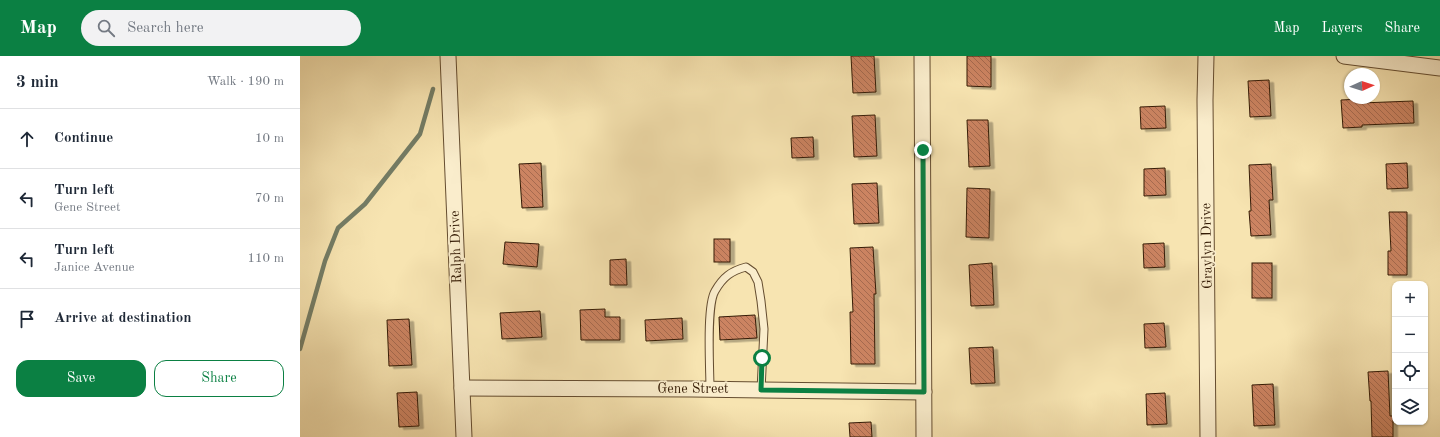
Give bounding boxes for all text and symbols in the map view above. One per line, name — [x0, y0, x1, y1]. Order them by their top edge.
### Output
search box — [81, 10, 361, 46]
icon: search — [95, 17, 117, 39]
text: Map — [20, 19, 57, 38]
text: Search here — [127, 21, 204, 36]
text: Map — [1274, 21, 1300, 35]
text: Layers — [1322, 21, 1363, 35]
text: Share — [1385, 21, 1420, 35]
north arrow — [1344, 68, 1380, 104]
text: 3 min — [16, 74, 59, 91]
text: Walk · 190 m — [207, 75, 284, 88]
icon: ahead — [16, 128, 38, 150]
text: Continue — [54, 131, 113, 146]
text: 10 m — [255, 132, 284, 145]
route end — [914, 141, 932, 159]
text: Turn left — [54, 183, 114, 198]
icon: left — [16, 188, 38, 210]
text: 70 m — [255, 192, 284, 205]
text: Gene Street — [54, 201, 120, 214]
street label: Graylyn Drive — [1199, 203, 1215, 289]
street label: Ralph Drive — [448, 210, 464, 284]
text: Turn left — [54, 243, 114, 258]
icon: left — [16, 248, 38, 270]
text: 110 m — [247, 252, 284, 265]
text: Janice Avenue — [54, 261, 135, 274]
map controls — [1392, 281, 1428, 425]
button: + — [1392, 281, 1428, 317]
icon: arrive — [16, 308, 38, 330]
text: Arrive at destination — [54, 311, 192, 326]
button: − — [1392, 317, 1428, 353]
route start — [753, 349, 771, 367]
button: locate — [1392, 353, 1428, 389]
button: Save — [16, 360, 146, 397]
button: Share — [154, 360, 284, 397]
street label: Gene Street — [657, 382, 729, 396]
button: layers — [1392, 389, 1428, 425]

